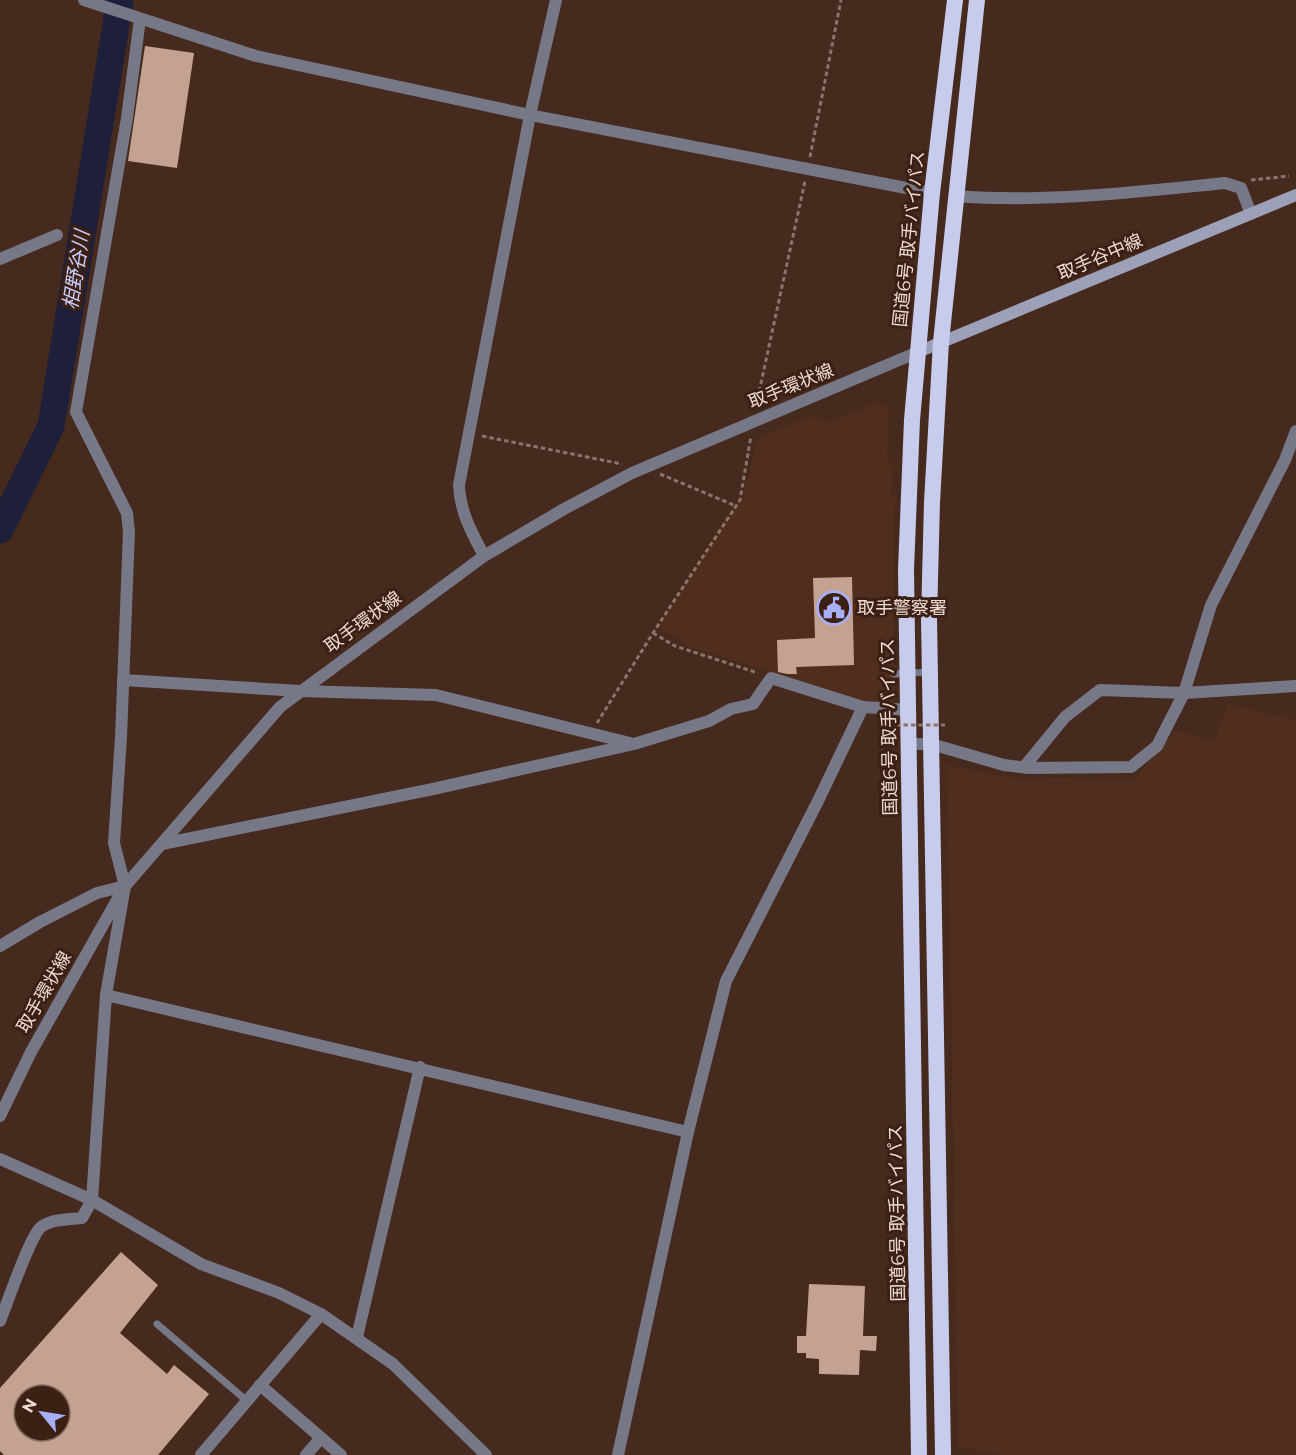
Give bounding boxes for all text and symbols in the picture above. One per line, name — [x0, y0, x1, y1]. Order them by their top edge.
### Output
street label: 国道6号 取手バイパス — [889, 150, 929, 328]
water label: 相野谷川 — [58, 227, 94, 311]
street label: 取手谷中線 — [1054, 229, 1146, 285]
street label: 取手環状線 — [745, 359, 837, 413]
street label: 取手環状線 — [320, 587, 406, 657]
public building icon: 取手警察署 — [816, 590, 852, 626]
place label: 取手警察署 — [857, 597, 947, 619]
street label: 国道6号 取手バイパス — [876, 638, 902, 816]
street label: 取手環状線 — [12, 948, 76, 1036]
street label: 国道6号 取手バイパス — [884, 1124, 910, 1302]
north arrow — [12, 1383, 72, 1443]
text: N — [18, 1395, 41, 1416]

